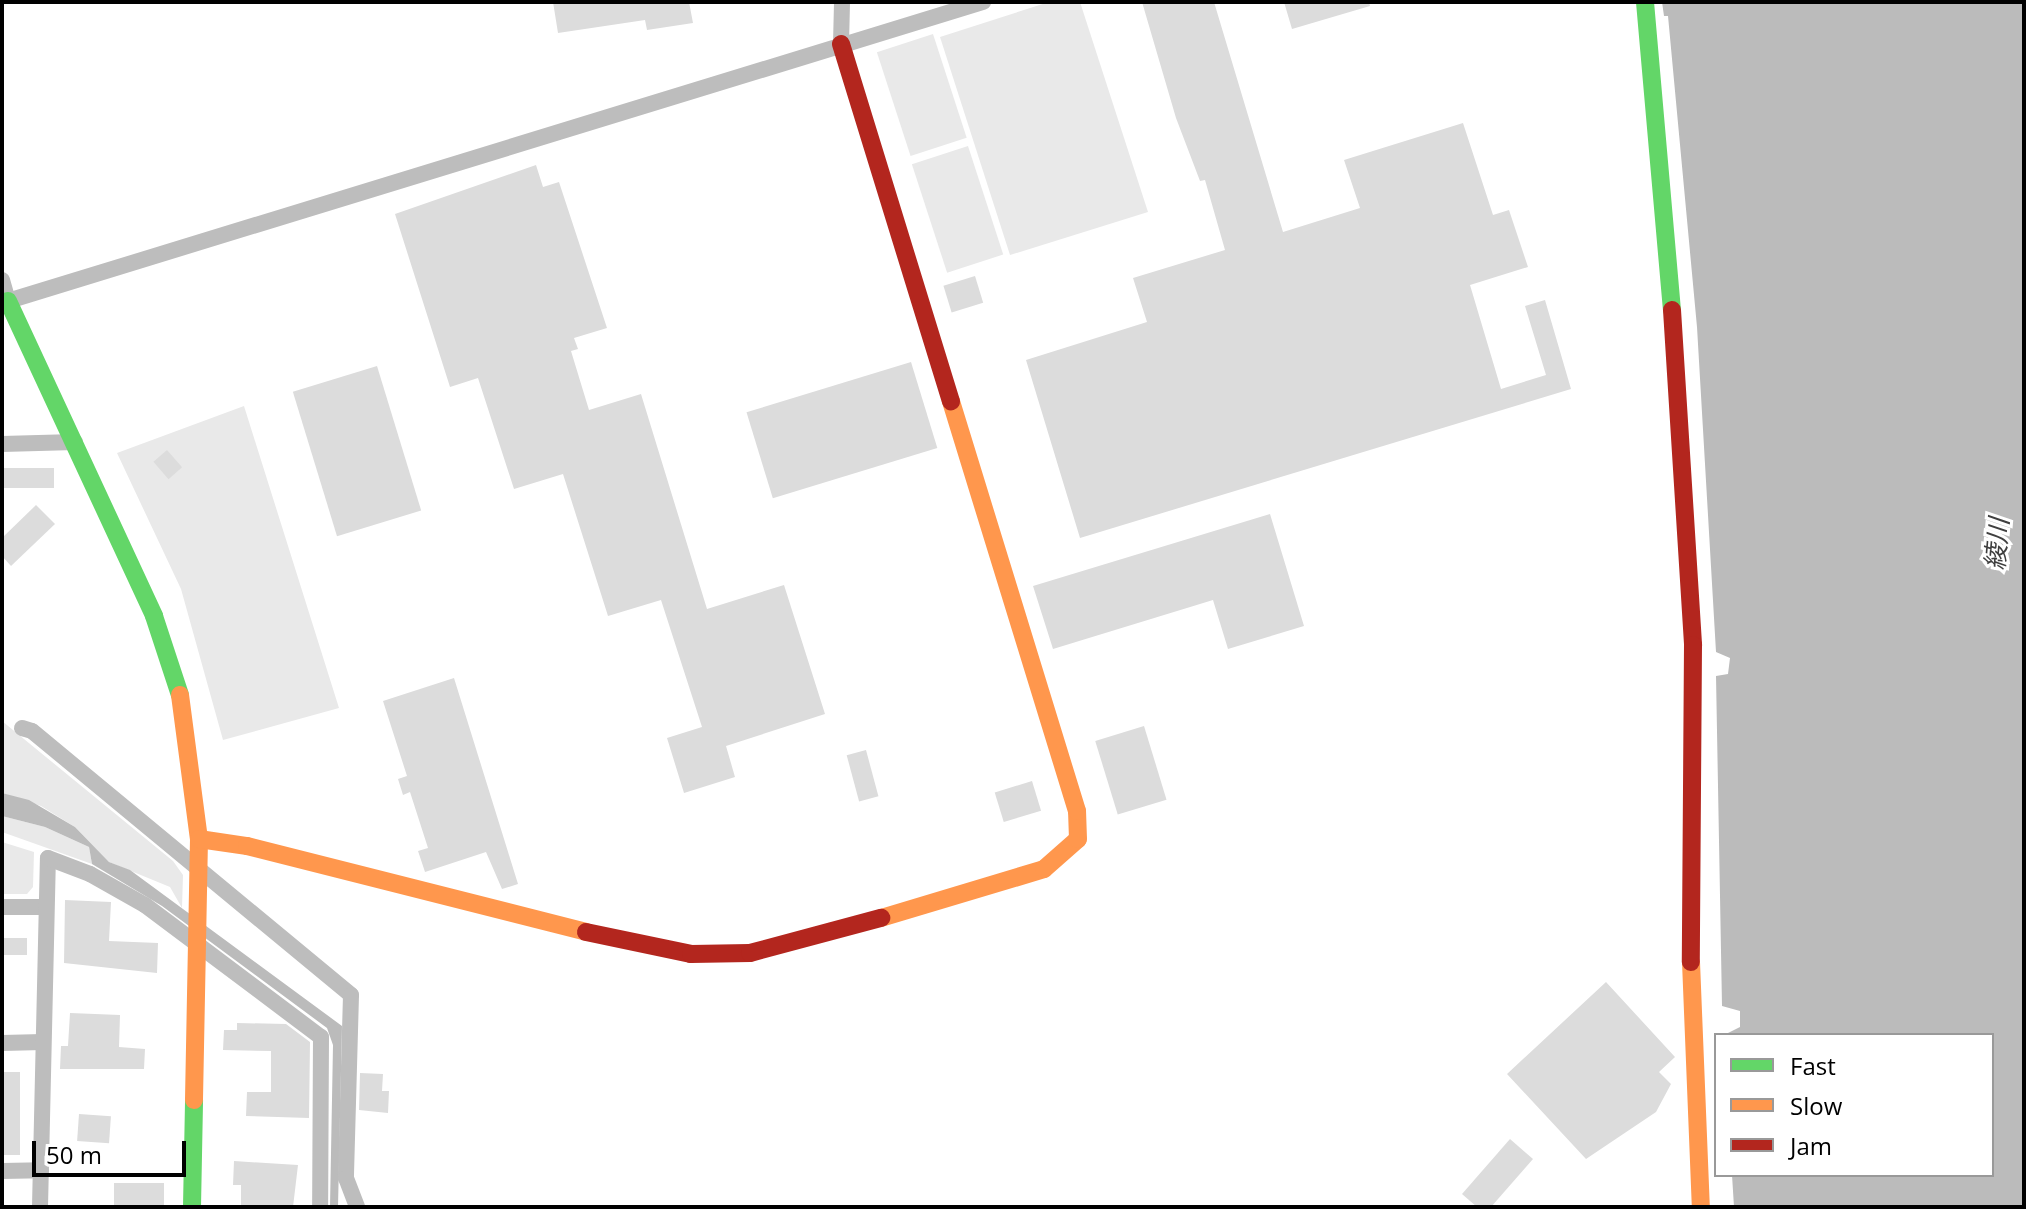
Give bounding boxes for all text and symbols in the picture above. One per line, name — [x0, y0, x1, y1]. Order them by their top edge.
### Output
water label: 綾川 — [1979, 517, 2015, 571]
legend — [1714, 1033, 1994, 1177]
text: Fast — [1790, 1049, 1836, 1082]
text: Slow — [1790, 1089, 1842, 1122]
scale bar — [36, 1125, 190, 1175]
text: Jam — [1790, 1129, 1832, 1162]
text: 50 m — [46, 1138, 102, 1171]

